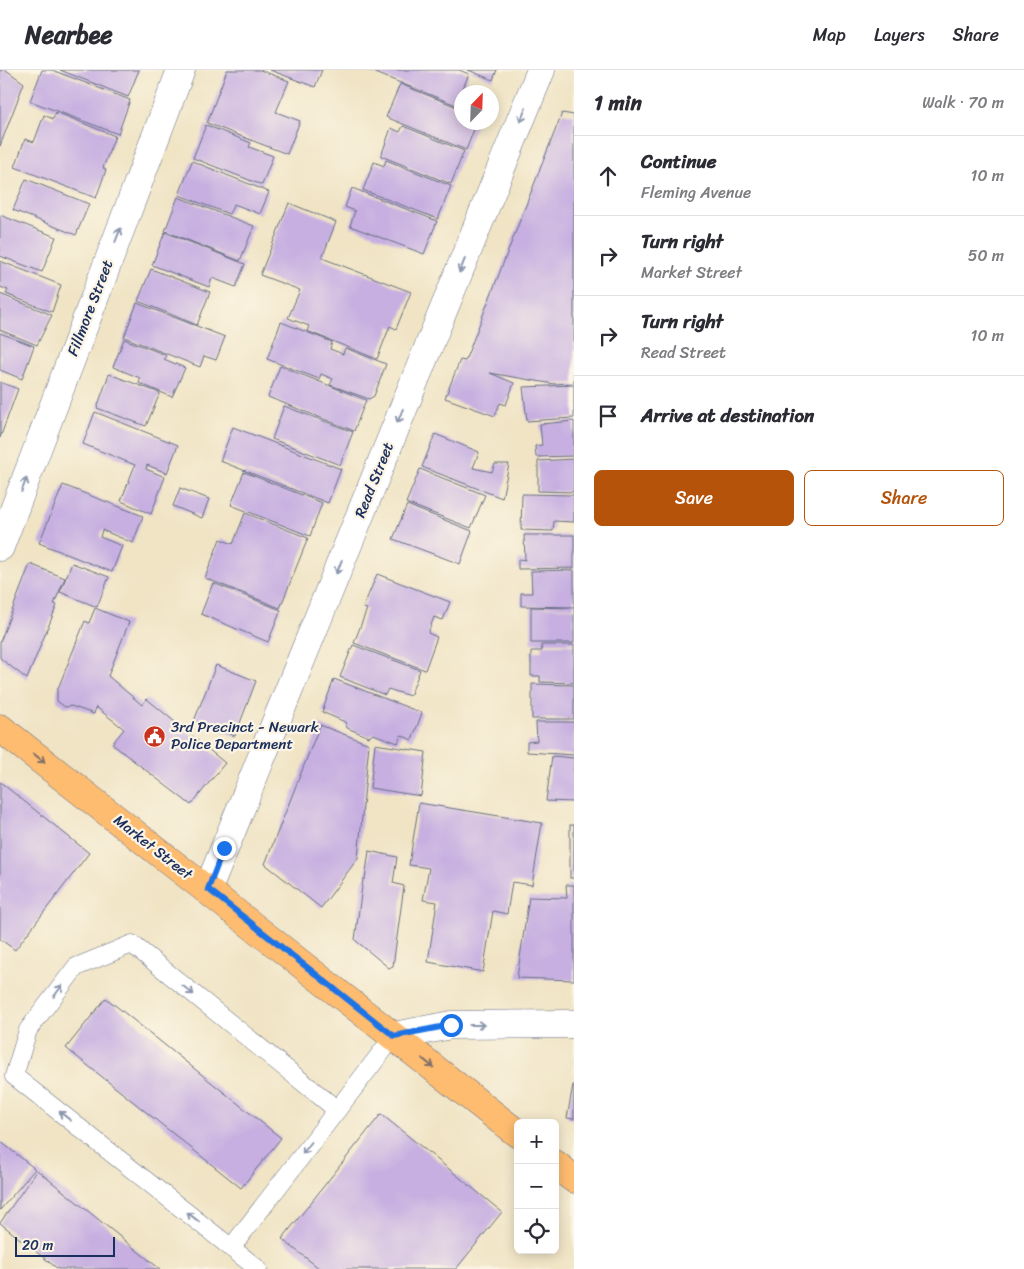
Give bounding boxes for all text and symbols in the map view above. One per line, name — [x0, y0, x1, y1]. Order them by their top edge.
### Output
text: Nearbee — [25, 14, 113, 56]
text: Map — [813, 19, 846, 51]
text: Layers — [874, 19, 925, 51]
text: Share — [953, 19, 999, 51]
text: 1 min — [594, 84, 642, 122]
north arrow — [454, 85, 499, 130]
text: Walk · 70 m — [922, 88, 1004, 117]
one-way arrow — [518, 107, 527, 122]
text: Continue — [641, 145, 717, 178]
text: 10 m — [971, 161, 1004, 190]
icon: ahead — [594, 162, 622, 190]
text: Fleming Avenue — [641, 178, 751, 207]
text: Turn right — [641, 225, 723, 258]
one-way arrow — [114, 228, 124, 243]
text: 50 m — [968, 241, 1004, 270]
icon: right — [594, 242, 622, 270]
street label: Fillmore Street — [60, 256, 120, 360]
one-way arrow — [456, 258, 466, 273]
text: Market Street — [641, 258, 742, 287]
text: Turn right — [641, 305, 723, 338]
text: 10 m — [971, 321, 1004, 350]
icon: right — [594, 322, 622, 350]
text: Read Street — [641, 338, 726, 367]
text: Arrive at destination — [641, 399, 814, 432]
icon: arrive — [594, 402, 622, 430]
one-way arrow — [395, 408, 405, 423]
street label: Read Street — [347, 438, 401, 522]
button: Save — [594, 470, 794, 526]
button: Share — [804, 470, 1004, 526]
one-way arrow — [19, 478, 29, 493]
one-way arrow — [334, 558, 343, 574]
place label: 3rd Precinct - Newark Police Department — [171, 714, 320, 757]
public building icon: 3rd Precinct - Newark Police Department — [143, 724, 167, 748]
one-way arrow — [32, 753, 45, 764]
street label: Market Street — [108, 808, 199, 887]
route end — [213, 837, 236, 860]
one-way arrow — [53, 984, 63, 998]
one-way arrow — [182, 985, 195, 996]
route start — [440, 1014, 463, 1037]
one-way arrow — [468, 1020, 484, 1030]
one-way arrow — [422, 1058, 435, 1069]
one-way arrow — [59, 1111, 72, 1122]
map controls — [514, 1119, 559, 1254]
button: + — [514, 1119, 559, 1164]
one-way arrow — [301, 1141, 312, 1154]
button: − — [514, 1164, 559, 1209]
button: locate — [514, 1209, 559, 1254]
one-way arrow — [186, 1212, 199, 1223]
text: 20 m — [22, 1233, 53, 1258]
scale bar — [15, 1234, 115, 1257]

